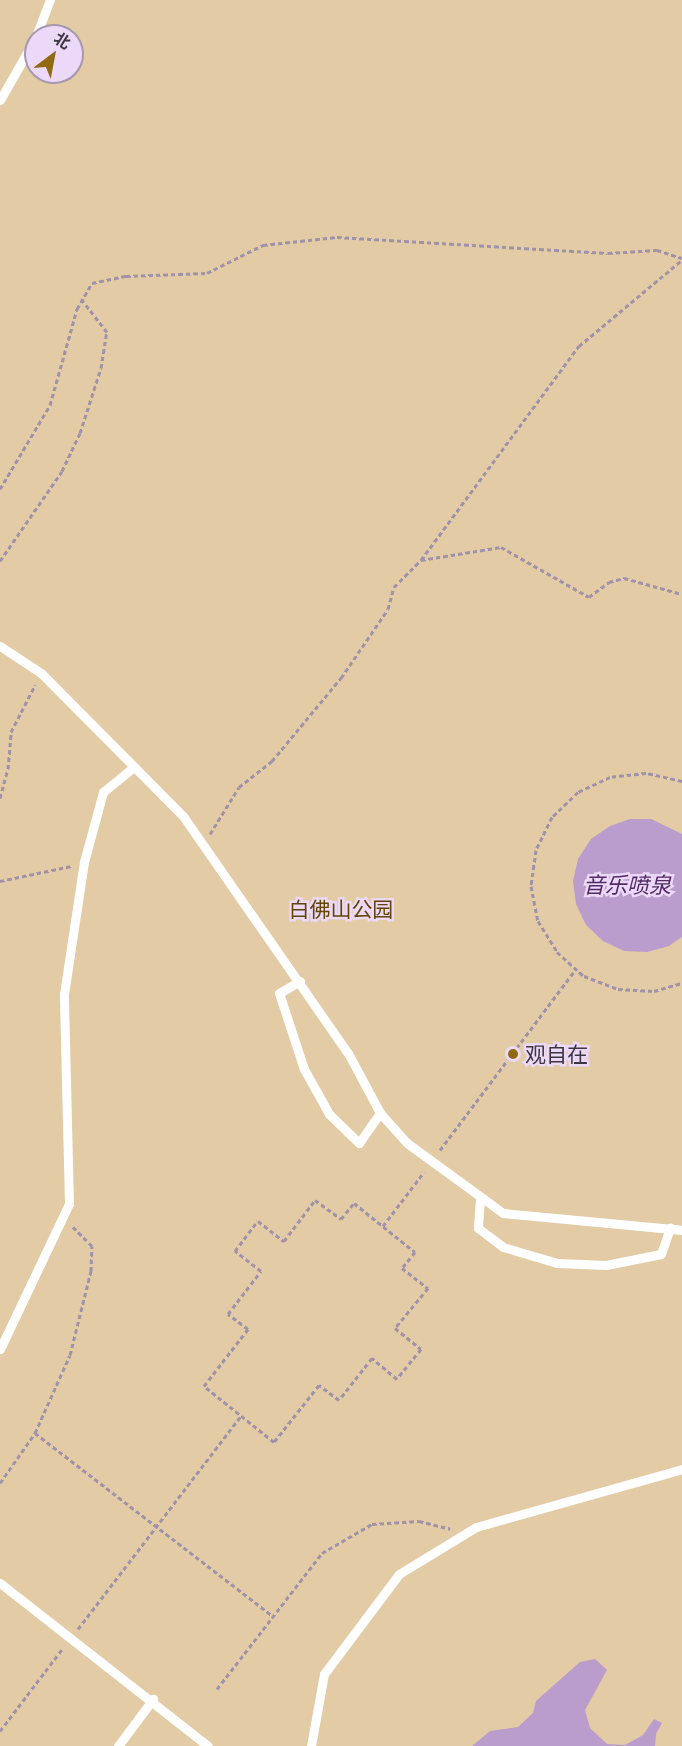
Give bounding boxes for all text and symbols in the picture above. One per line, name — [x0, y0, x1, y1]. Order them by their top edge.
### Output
north arrow — [24, 24, 84, 84]
text: 北 — [50, 28, 75, 53]
water label: 音乐喷泉 — [583, 873, 671, 899]
park label: 白佛山公园 — [289, 896, 393, 922]
place label: 观自在 — [525, 1041, 588, 1067]
marker: 观自在 — [506, 1047, 520, 1061]

